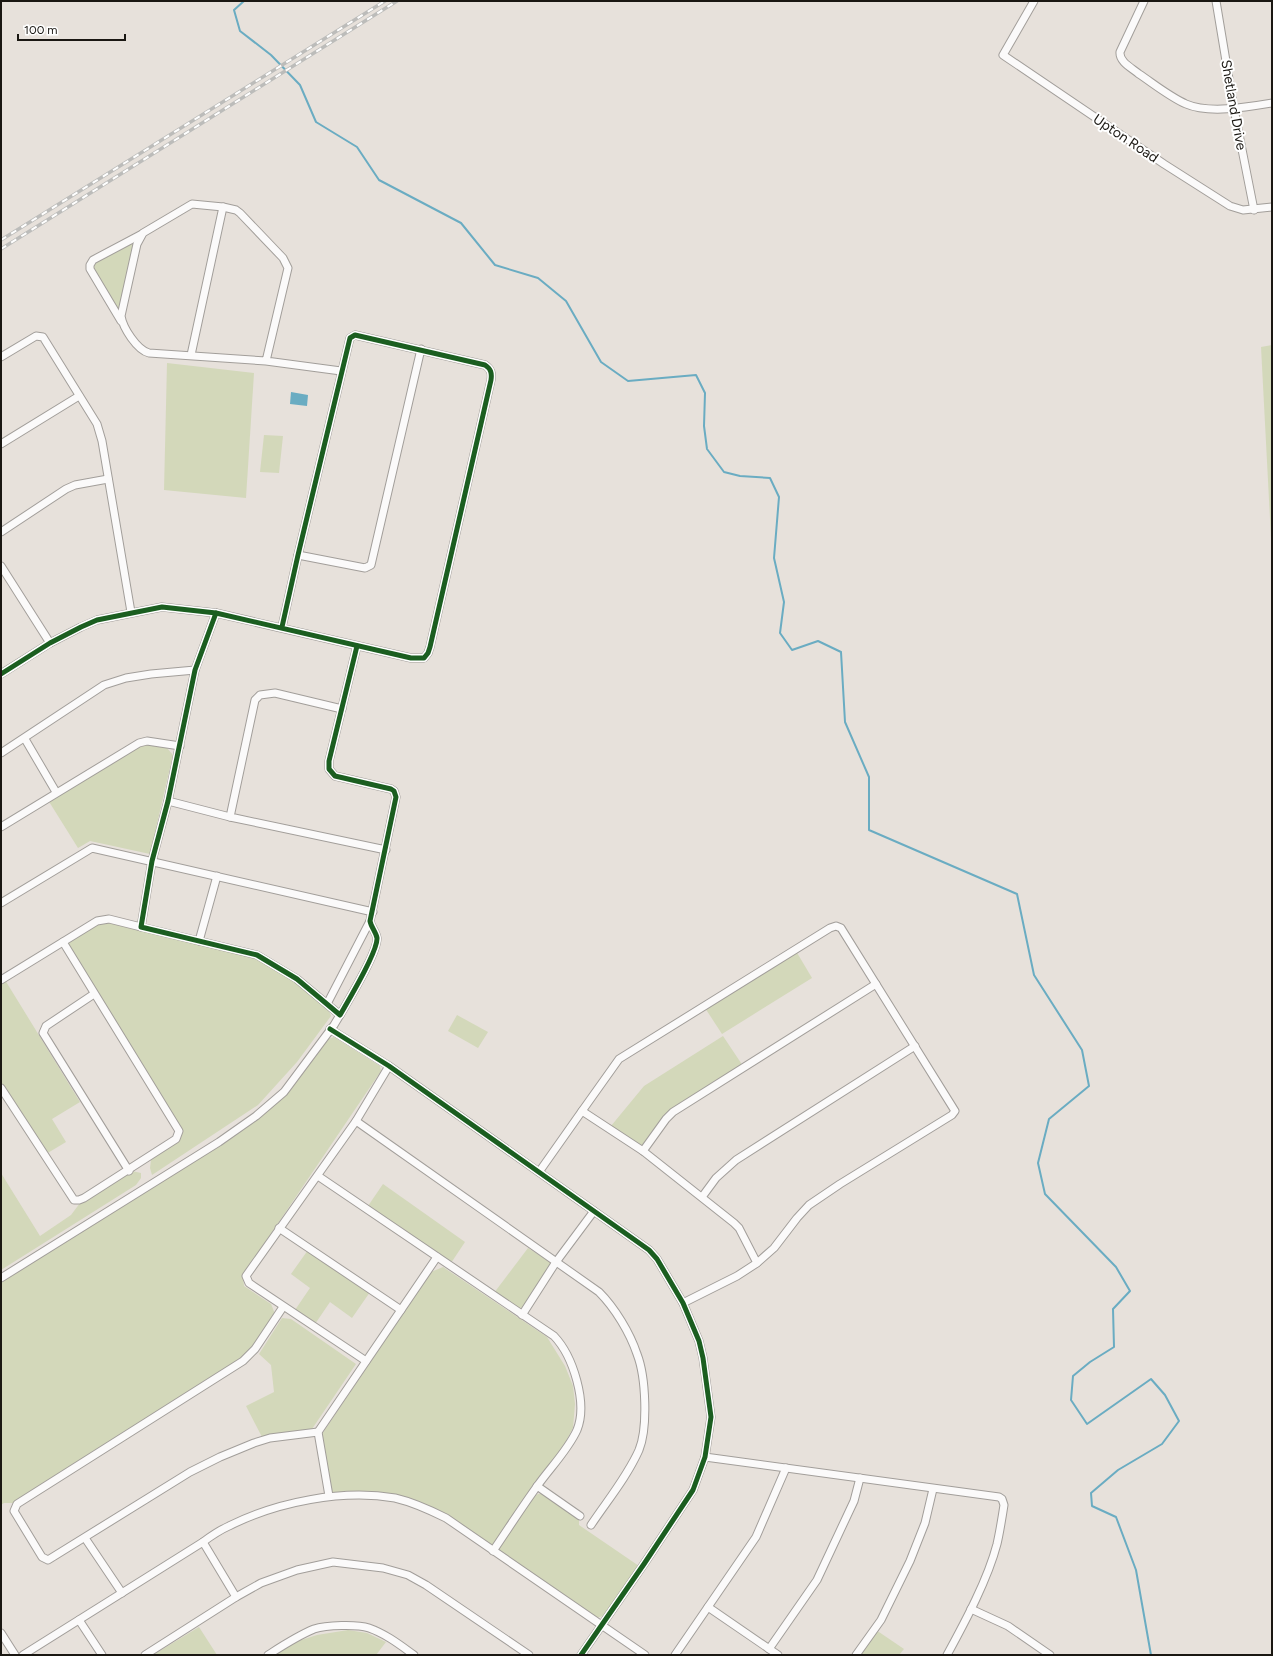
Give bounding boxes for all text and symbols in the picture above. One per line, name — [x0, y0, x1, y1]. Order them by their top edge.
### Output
scale bar — [18, 16, 125, 42]
text: 100 m — [24, 23, 58, 37]
street label: Shetland Drive — [1217, 59, 1250, 152]
street label: Upton Road — [1090, 110, 1162, 166]

